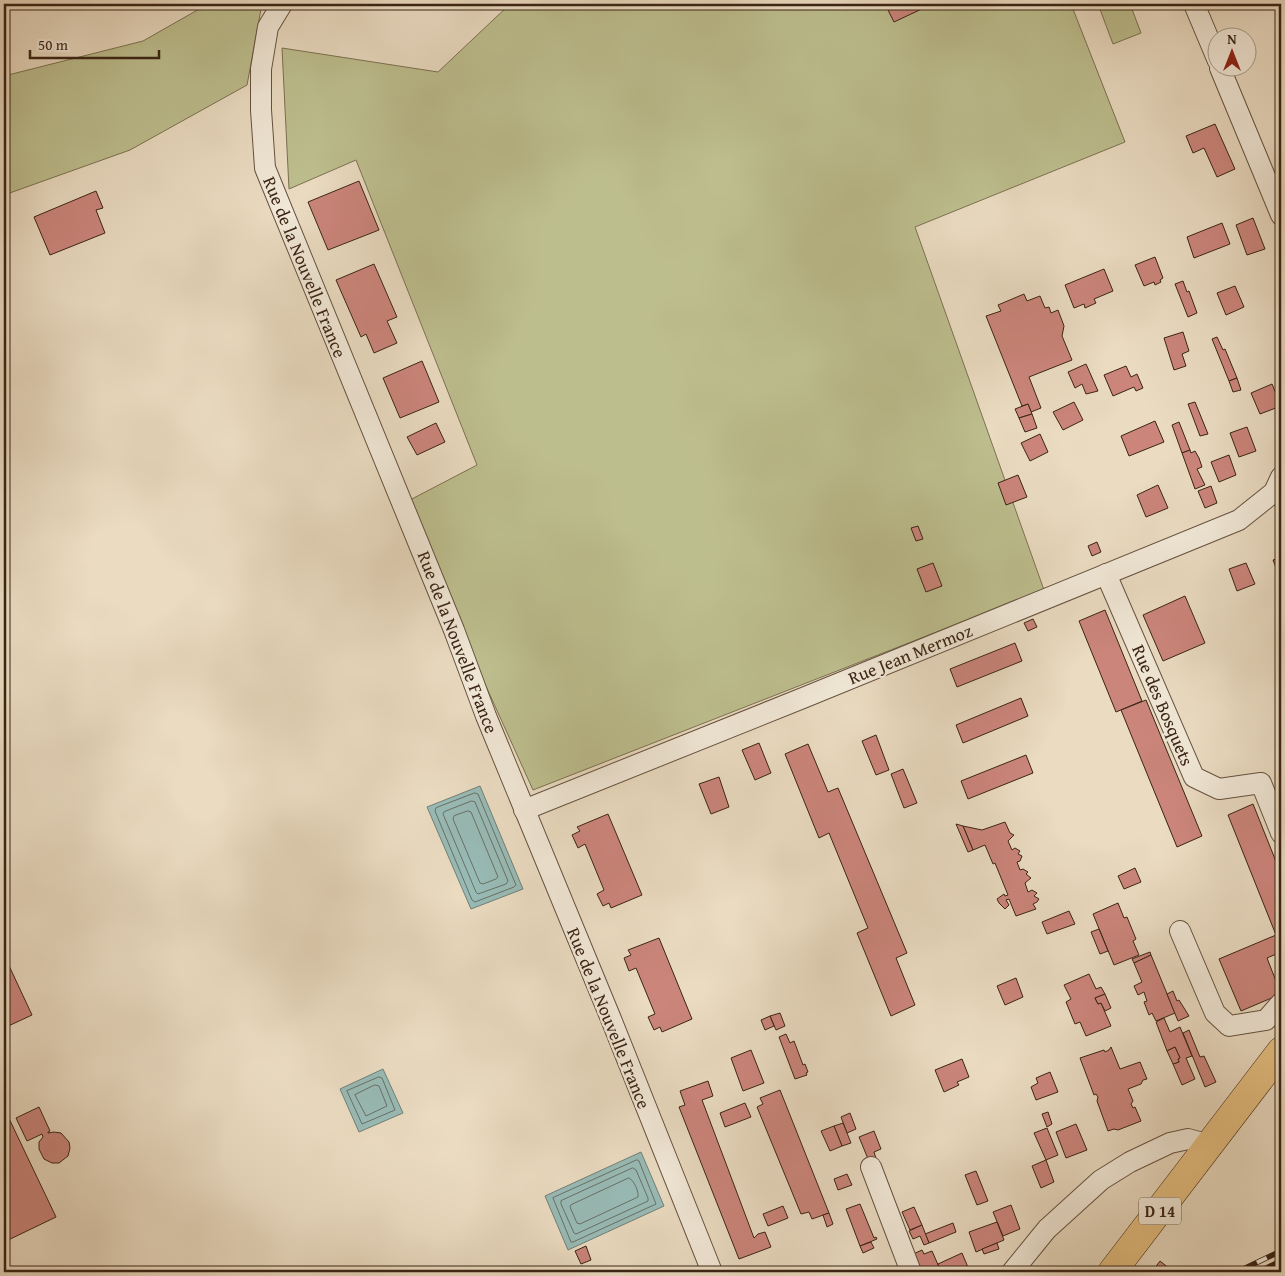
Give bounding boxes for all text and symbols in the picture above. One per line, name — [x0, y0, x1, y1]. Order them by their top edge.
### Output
scale bar — [30, 28, 159, 60]
north arrow — [1208, 28, 1258, 78]
text: N — [1227, 29, 1237, 49]
text: 50 m — [38, 34, 69, 55]
street label: Rue de la Nouvelle France — [256, 172, 354, 362]
street label: Rue de la Nouvelle France — [411, 547, 505, 737]
street label: Rue Jean Mermoz — [844, 617, 976, 691]
street label: Rue des Bosquets — [1125, 640, 1201, 770]
street label: Rue de la Nouvelle France — [560, 923, 658, 1113]
road number: D 14 — [1139, 1198, 1181, 1224]

